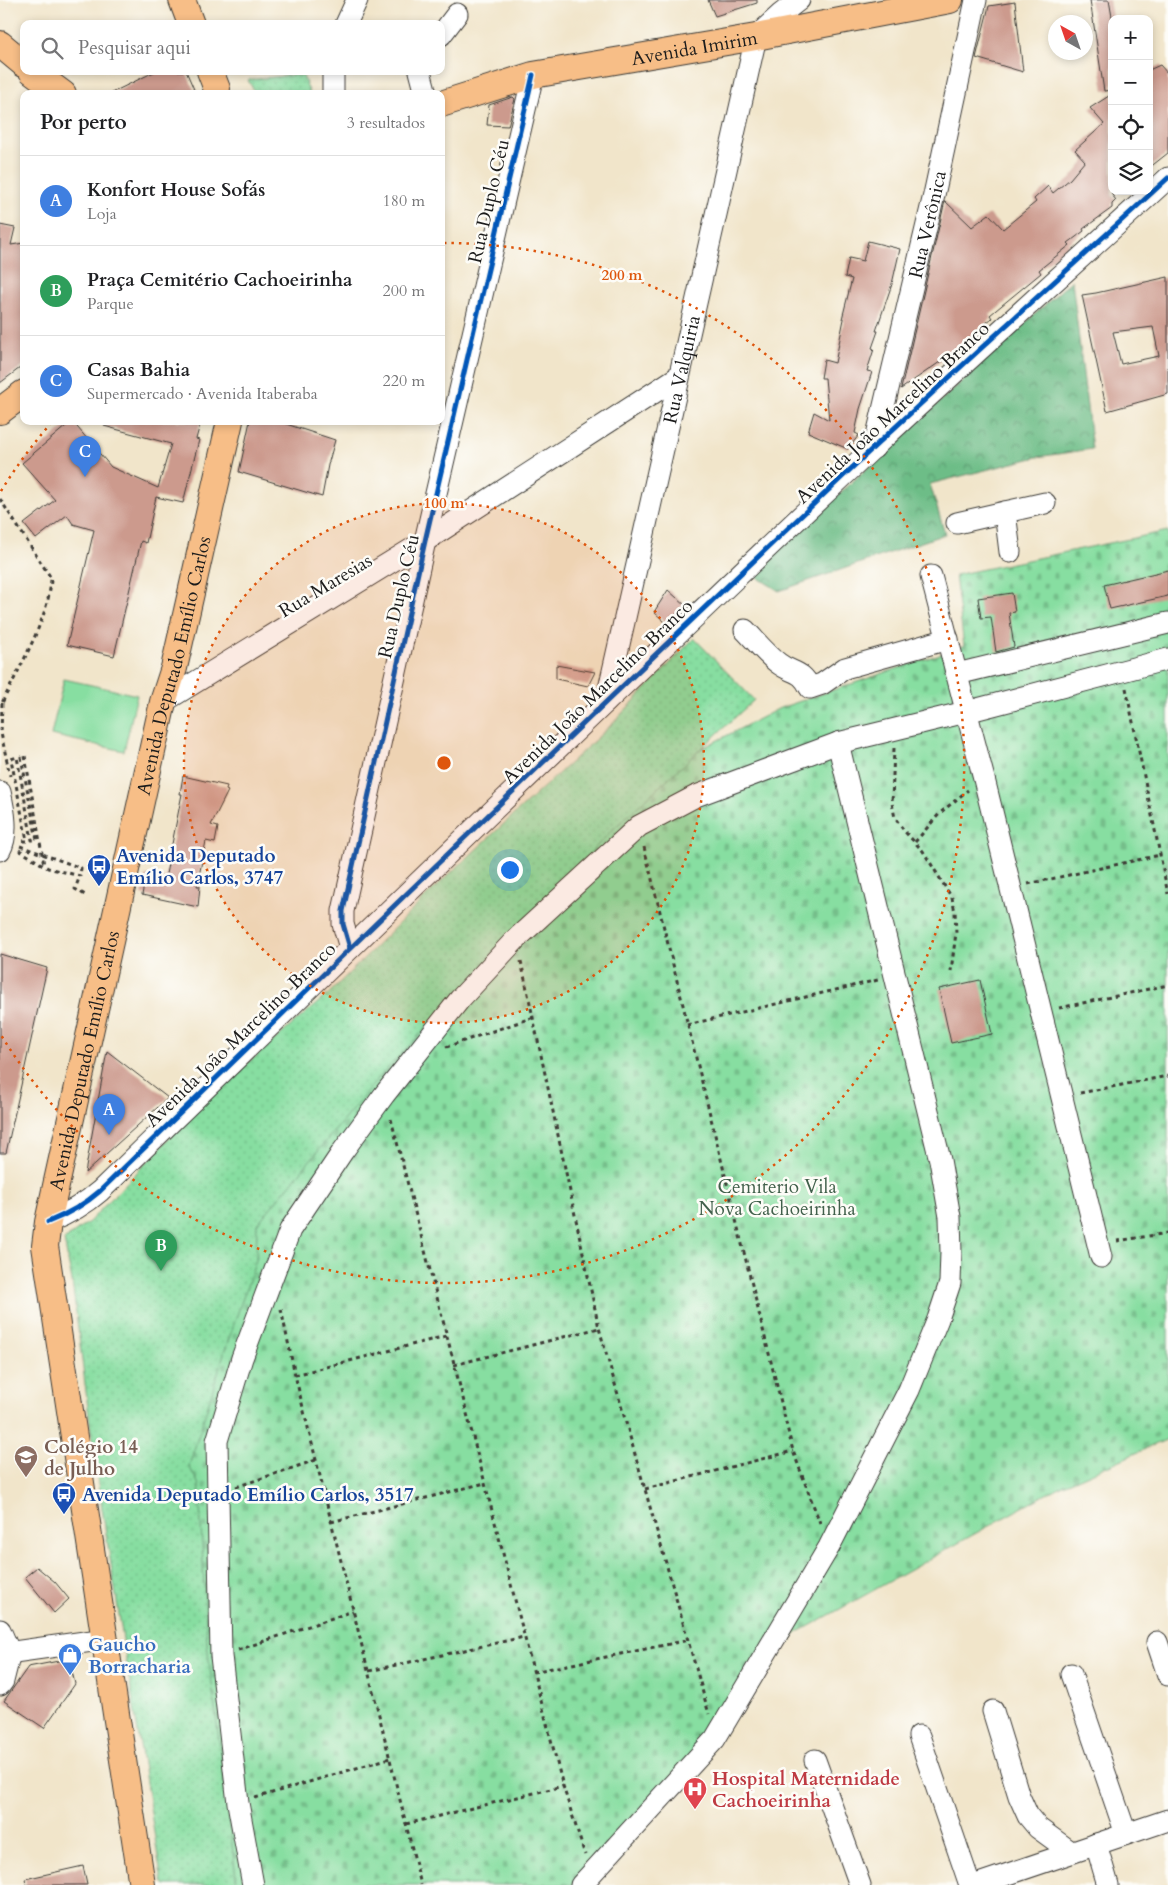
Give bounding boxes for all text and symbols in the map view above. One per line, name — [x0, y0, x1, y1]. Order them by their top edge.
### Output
north arrow — [1048, 15, 1093, 60]
map controls — [1108, 15, 1153, 195]
button: + — [1108, 15, 1153, 60]
search box — [20, 20, 445, 75]
street label: Avenida Imirim — [629, 25, 760, 72]
icon: search — [38, 34, 66, 62]
text: Pesquisar aqui — [78, 35, 191, 61]
button: − — [1108, 60, 1153, 105]
button: locate — [1108, 105, 1153, 150]
text: Por perto — [40, 108, 127, 137]
text: 3 resultados — [347, 112, 425, 134]
street label: Rua Duplo Céu — [462, 137, 516, 266]
button: layers — [1108, 150, 1153, 195]
street label: Rua Verônica — [903, 168, 953, 281]
text: Konfort House Sofás — [87, 177, 265, 203]
text: A — [50, 190, 62, 212]
text: 180 m — [383, 190, 425, 212]
text: Loja — [87, 203, 117, 225]
text: 200 m — [602, 265, 643, 285]
text: Praça Cemitério Cachoeirinha — [87, 267, 352, 293]
text: B — [50, 280, 62, 302]
text: 200 m — [383, 280, 425, 302]
text: Parque — [87, 293, 134, 315]
street label: Rua Valquiria — [657, 313, 707, 426]
street label: Avenida João Marcelino Branco — [790, 316, 995, 510]
text: Casas Bahia — [87, 357, 190, 383]
text: C — [50, 370, 62, 392]
text: 220 m — [383, 370, 425, 392]
text: Supermercado · Avenida Itaberaba — [87, 383, 318, 405]
pin: C — [69, 436, 101, 477]
text: 100 m — [424, 493, 465, 513]
street label: Rua Duplo Céu — [372, 532, 426, 661]
street label: Avenida Deputado Emílio Carlos — [131, 534, 218, 798]
street label: Rua Maresias — [274, 548, 377, 624]
street label: Avenida João Marcelino Branco — [497, 593, 699, 790]
centre of rings — [435, 754, 453, 772]
place label: Avenida Deputado Emílio Carlos, 3747 — [116, 843, 283, 891]
bus stop icon: Avenida Deputado Emílio Carlos, 3747 — [86, 853, 112, 887]
your location — [497, 857, 523, 883]
street label: Avenida Deputado Emílio Carlos — [45, 929, 123, 1193]
street label: Avenida João Marcelino Branco — [140, 936, 342, 1133]
pin: A — [93, 1094, 125, 1135]
park label: Cemiterio Vila Nova Cachoeirinha — [698, 1174, 856, 1222]
pin: B — [145, 1230, 177, 1271]
place label: Colégio 14 de Julho — [44, 1434, 138, 1482]
school or university icon: Colégio 14 de Julho — [13, 1444, 39, 1478]
bus stop icon: Avenida Deputado Emílio Carlos, 3517 — [51, 1481, 77, 1515]
place label: Avenida Deputado Emílio Carlos, 3517 — [82, 1482, 414, 1508]
place label: Gaucho Borracharia — [88, 1632, 191, 1680]
shop icon: Gaucho Borracharia — [57, 1642, 83, 1676]
place label: Hospital Maternidade Cachoeirinha — [712, 1766, 900, 1814]
hospital icon: Hospital Maternidade Cachoeirinha — [682, 1776, 708, 1810]

